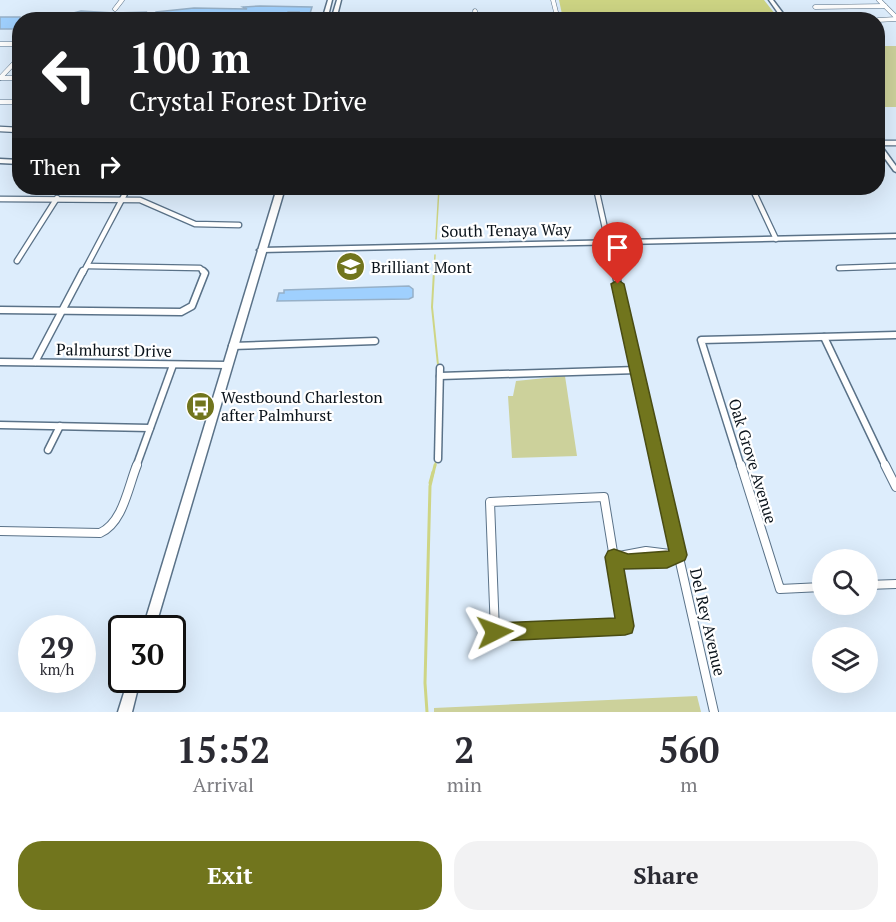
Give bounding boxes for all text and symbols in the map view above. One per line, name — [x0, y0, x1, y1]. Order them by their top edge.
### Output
text: 100 m — [129, 29, 250, 85]
icon: left — [30, 36, 108, 114]
text: Crystal Forest Drive — [129, 83, 367, 119]
icon: right — [93, 150, 126, 183]
text: Then — [30, 152, 81, 181]
street label: South Tenaya Way — [441, 218, 572, 242]
pin — [592, 222, 643, 284]
icon: arrive — [601, 231, 634, 264]
school or university icon: Brilliant Mont — [334, 251, 366, 283]
place label: Brilliant Mont — [371, 256, 472, 278]
street label: Palmhurst Drive — [56, 338, 172, 362]
place label: Westbound Charleston after Palmhurst — [221, 386, 383, 426]
bus stop icon: Westbound Charleston after Palmhurst — [184, 390, 216, 422]
street label: Oak Grove Avenue — [724, 396, 782, 526]
map controls — [812, 549, 878, 693]
button: search — [812, 549, 878, 615]
street label: Del Rey Avenue — [685, 566, 731, 678]
position arrow — [463, 600, 527, 664]
speed limit sign: 30 — [108, 615, 186, 693]
text: 29 — [40, 627, 74, 667]
button: layers — [812, 627, 878, 693]
text: km/h — [40, 659, 74, 679]
text: 15:52 — [177, 726, 270, 773]
text: 2 — [454, 726, 475, 773]
text: 560 — [658, 726, 719, 773]
text: Arrival — [193, 771, 254, 798]
text: min — [447, 771, 482, 798]
text: m — [680, 771, 698, 798]
button: Exit — [18, 841, 442, 910]
button: Share — [454, 841, 878, 910]

